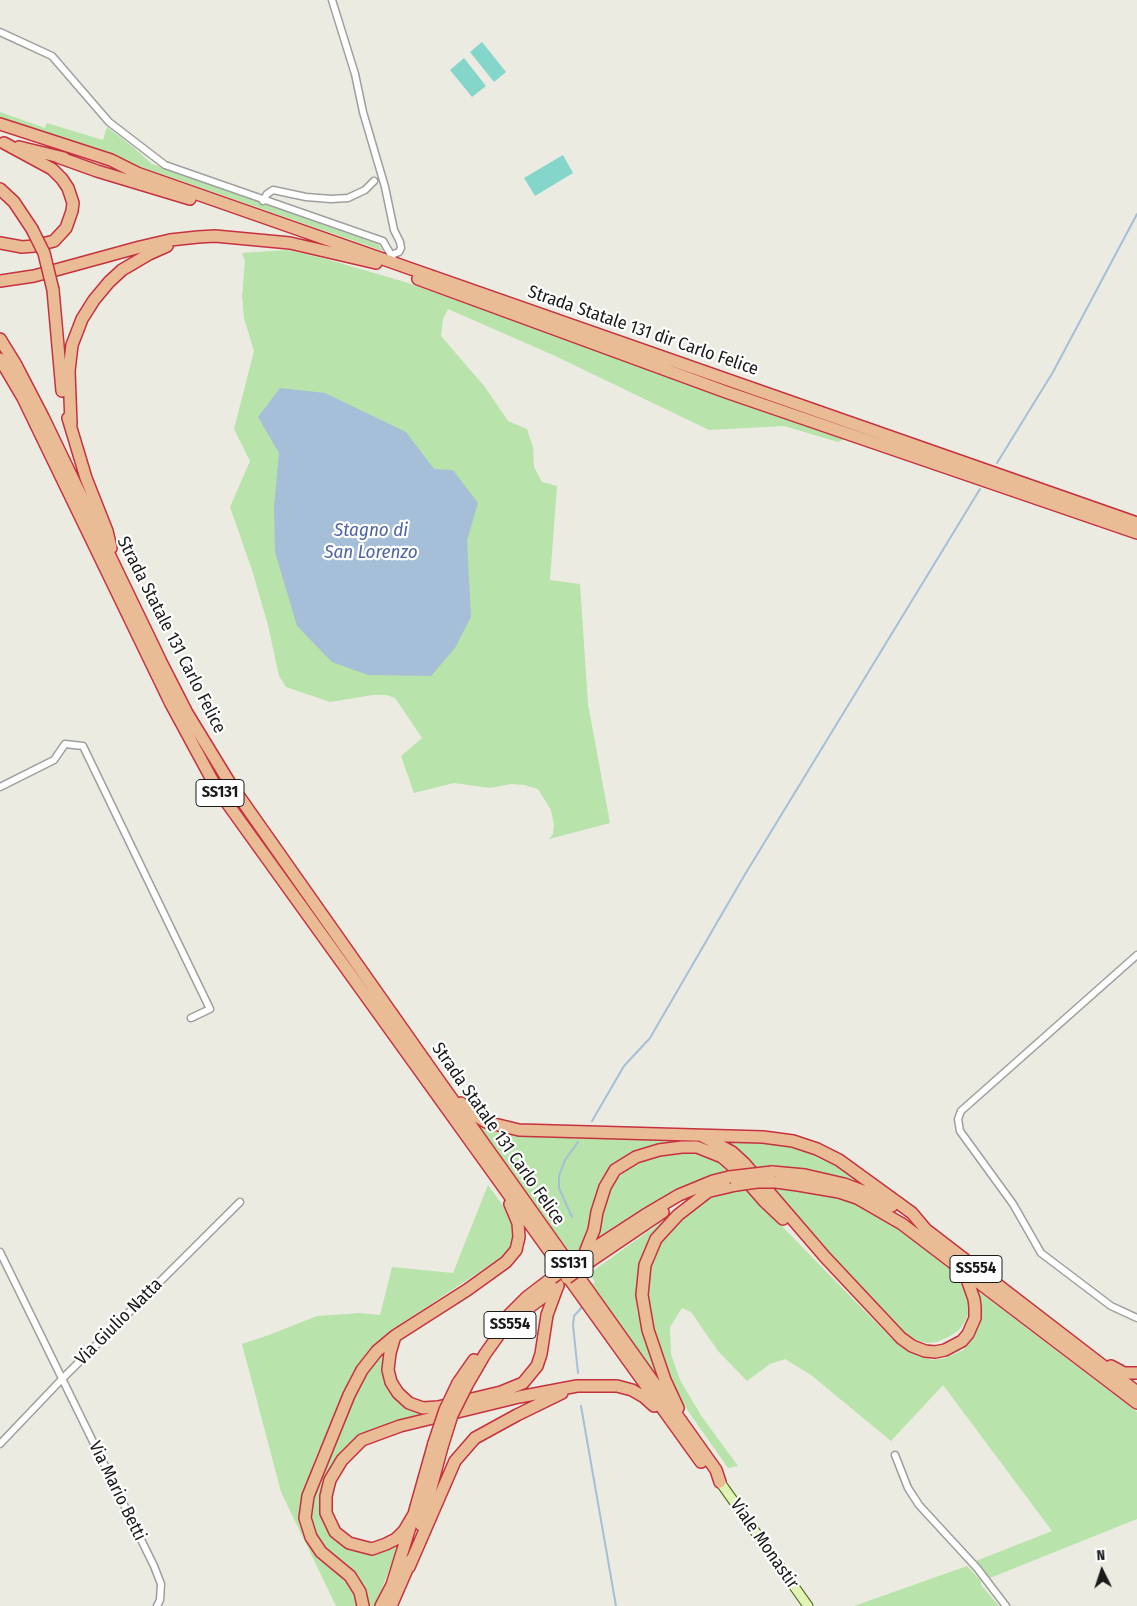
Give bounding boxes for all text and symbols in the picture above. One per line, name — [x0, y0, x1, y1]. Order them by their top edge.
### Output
street label: Strada Statale 131 dir Carlo Felice — [525, 281, 761, 381]
water label: Stagno di San Lorenzo — [324, 520, 418, 564]
street label: Strada Statale 131 Carlo Felice — [112, 533, 230, 737]
road number: SS131 — [196, 780, 244, 806]
street label: Strada Statale 131 Carlo Felice — [427, 1039, 569, 1229]
road number: SS131 — [545, 1250, 593, 1278]
road number: SS554 — [950, 1256, 1002, 1282]
street label: Via Giulio Natta — [71, 1274, 167, 1370]
road number: SS554 — [484, 1312, 536, 1338]
street label: Via Mario Betti — [84, 1438, 150, 1544]
street label: Viale Monastir — [725, 1495, 803, 1593]
north arrow — [1077, 1546, 1127, 1596]
text: N — [1096, 1547, 1106, 1564]

